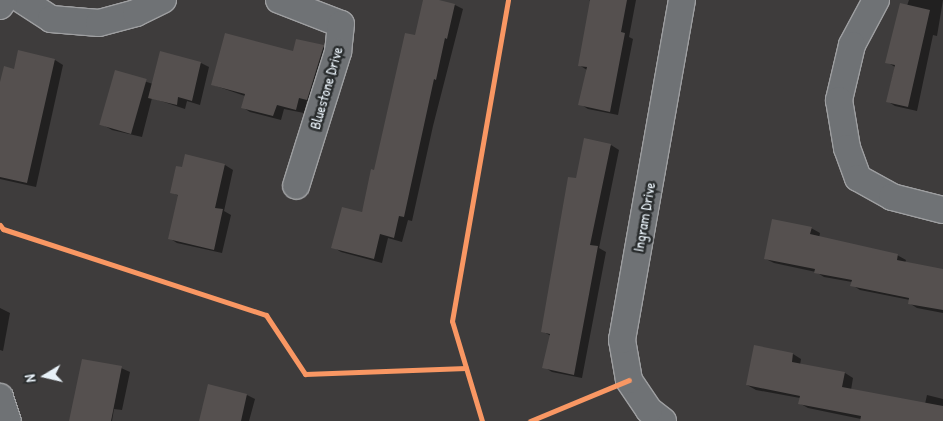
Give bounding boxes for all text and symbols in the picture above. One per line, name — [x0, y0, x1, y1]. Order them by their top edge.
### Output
street label: Bluestone Drive — [306, 45, 346, 131]
street label: Ingram Drive — [629, 181, 659, 253]
north arrow — [20, 351, 70, 401]
text: N — [20, 373, 40, 384]

